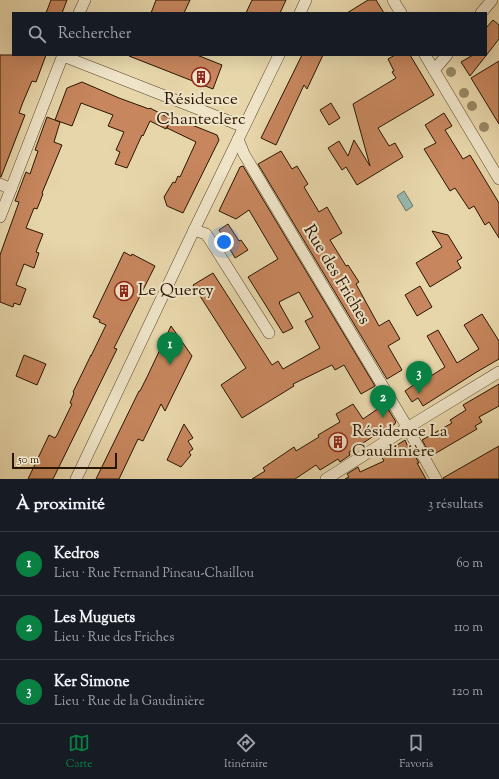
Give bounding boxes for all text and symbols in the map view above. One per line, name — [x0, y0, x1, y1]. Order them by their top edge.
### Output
search box — [12, 12, 487, 56]
icon: search — [26, 23, 48, 45]
text: Rechercher — [58, 24, 131, 45]
building icon: Résidence Chanteclerc — [190, 66, 212, 88]
place label: Résidence Chanteclerc — [156, 88, 246, 132]
street label: Rue des Friches — [297, 220, 376, 330]
your location — [214, 232, 234, 252]
place label: Le Quercy — [138, 279, 214, 303]
building icon: Le Quercy — [113, 280, 135, 302]
pin: 1 — [157, 332, 183, 365]
pin: 3 — [406, 361, 432, 394]
pin: 2 — [370, 385, 396, 418]
place label: Résidence La Gaudinière — [352, 420, 448, 464]
building icon: Résidence La Gaudinière — [327, 431, 349, 453]
scale bar — [12, 451, 117, 470]
text: 50 m — [18, 452, 39, 468]
text: À proximité — [16, 493, 105, 517]
text: 3 résultats — [428, 496, 483, 514]
text: Kedros — [54, 544, 99, 565]
text: 1 — [27, 555, 31, 573]
text: 60 m — [456, 555, 483, 573]
text: Lieu · Rue Fernand Pineau-Chaillou — [54, 565, 254, 583]
text: Les Muguets — [54, 608, 135, 629]
text: 2 — [26, 619, 32, 637]
text: 110 m — [454, 619, 483, 637]
text: Lieu · Rue des Friches — [54, 629, 174, 647]
text: Ker Simone — [54, 672, 129, 693]
text: 3 — [26, 683, 32, 701]
text: 120 m — [452, 683, 483, 701]
text: Lieu · Rue de la Gaudinière — [54, 693, 205, 711]
tab: Carte — [66, 732, 92, 772]
tab: Itinéraire — [224, 732, 268, 772]
tab: Favoris — [399, 732, 433, 772]

